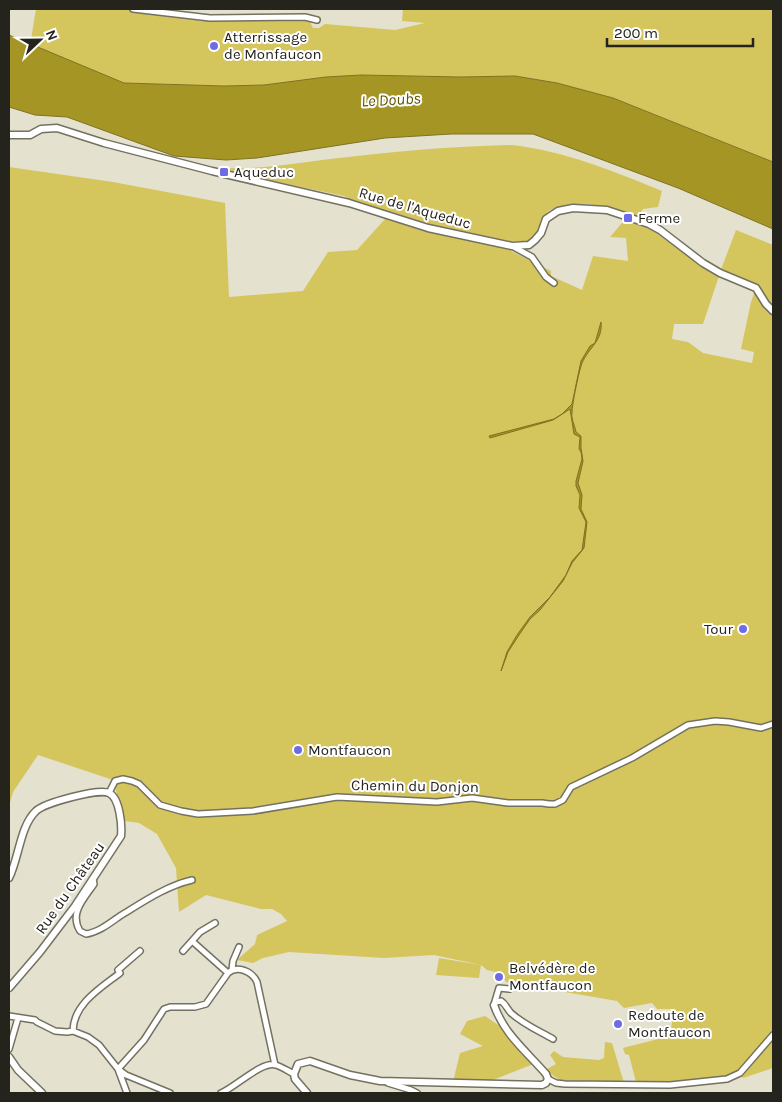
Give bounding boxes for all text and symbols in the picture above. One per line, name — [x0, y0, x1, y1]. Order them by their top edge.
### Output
north arrow — [15, 15, 65, 65]
scale bar — [607, 15, 753, 47]
text: 200 m — [614, 24, 658, 42]
text: N — [42, 27, 61, 43]
place label: Atterrissage de Monfaucon — [224, 28, 322, 63]
marker: Atterrissage de Monfaucon — [208, 40, 220, 52]
water label: Le Doubs — [361, 88, 422, 111]
place label: Aqueduc — [234, 163, 294, 181]
marker: Aqueduc — [218, 166, 230, 178]
street label: Rue de l'Aqueduc — [357, 183, 473, 233]
place label: Ferme — [638, 209, 680, 227]
marker: Ferme — [622, 212, 634, 224]
place label: Tour — [704, 620, 734, 638]
marker: Tour — [737, 623, 749, 635]
place label: Montfaucon — [308, 741, 391, 759]
marker: Montfaucon — [292, 744, 304, 756]
street label: Chemin du Donjon — [351, 776, 479, 796]
street label: Rue du Château — [32, 838, 108, 938]
place label: Belvédère de Montfaucon — [509, 959, 595, 994]
marker: Belvédère de Montfaucon — [493, 971, 505, 983]
place label: Redoute de Montfaucon — [628, 1006, 711, 1041]
marker: Redoute de Montfaucon — [612, 1018, 624, 1030]

